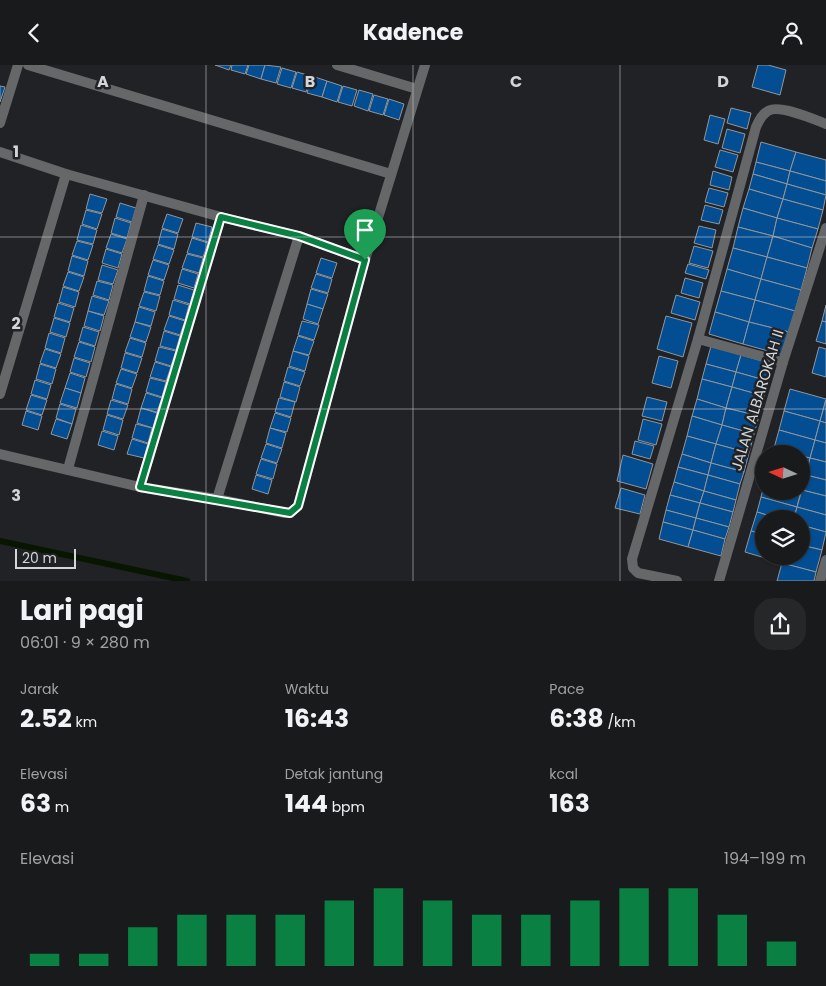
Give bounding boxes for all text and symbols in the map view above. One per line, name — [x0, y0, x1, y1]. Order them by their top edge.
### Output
text: Kadence — [363, 17, 463, 48]
icon: back — [20, 19, 48, 47]
icon: person — [778, 19, 806, 47]
text: A — [97, 70, 109, 93]
text: B — [305, 70, 315, 93]
text: C — [510, 70, 522, 93]
text: D — [717, 70, 729, 93]
text: 1 — [13, 140, 19, 163]
pin — [344, 209, 386, 260]
icon: arrive — [351, 216, 379, 244]
text: 2 — [11, 312, 21, 335]
street label: JALAN ALBAROKAH II — [725, 327, 789, 473]
north arrow — [755, 445, 810, 500]
map controls — [755, 445, 810, 565]
text: 3 — [11, 484, 21, 507]
button: layers — [755, 510, 810, 565]
scale bar — [15, 546, 76, 569]
text: 20 m — [22, 548, 57, 568]
text: Lari pagi — [20, 591, 144, 630]
button: share — [754, 598, 806, 650]
text: 06:01 · 9 × 280 m — [20, 631, 150, 654]
text: Jarak — [20, 679, 59, 699]
text: Waktu — [285, 679, 329, 699]
text: Pace — [549, 679, 584, 699]
text: 2.52 — [20, 701, 72, 736]
text: 16:43 — [285, 701, 349, 736]
text: 6:38 — [549, 701, 604, 736]
text: km — [72, 712, 97, 732]
text: /km — [604, 712, 636, 732]
text: Elevasi — [20, 764, 67, 784]
text: Detak jantung — [285, 764, 383, 784]
text: kcal — [549, 764, 578, 784]
text: 63 — [20, 786, 51, 821]
text: 144 — [285, 786, 328, 821]
text: 163 — [549, 786, 590, 821]
text: m — [51, 797, 69, 817]
text: bpm — [328, 797, 365, 817]
text: Elevasi — [20, 847, 74, 870]
text: 194–199 m — [724, 847, 806, 870]

